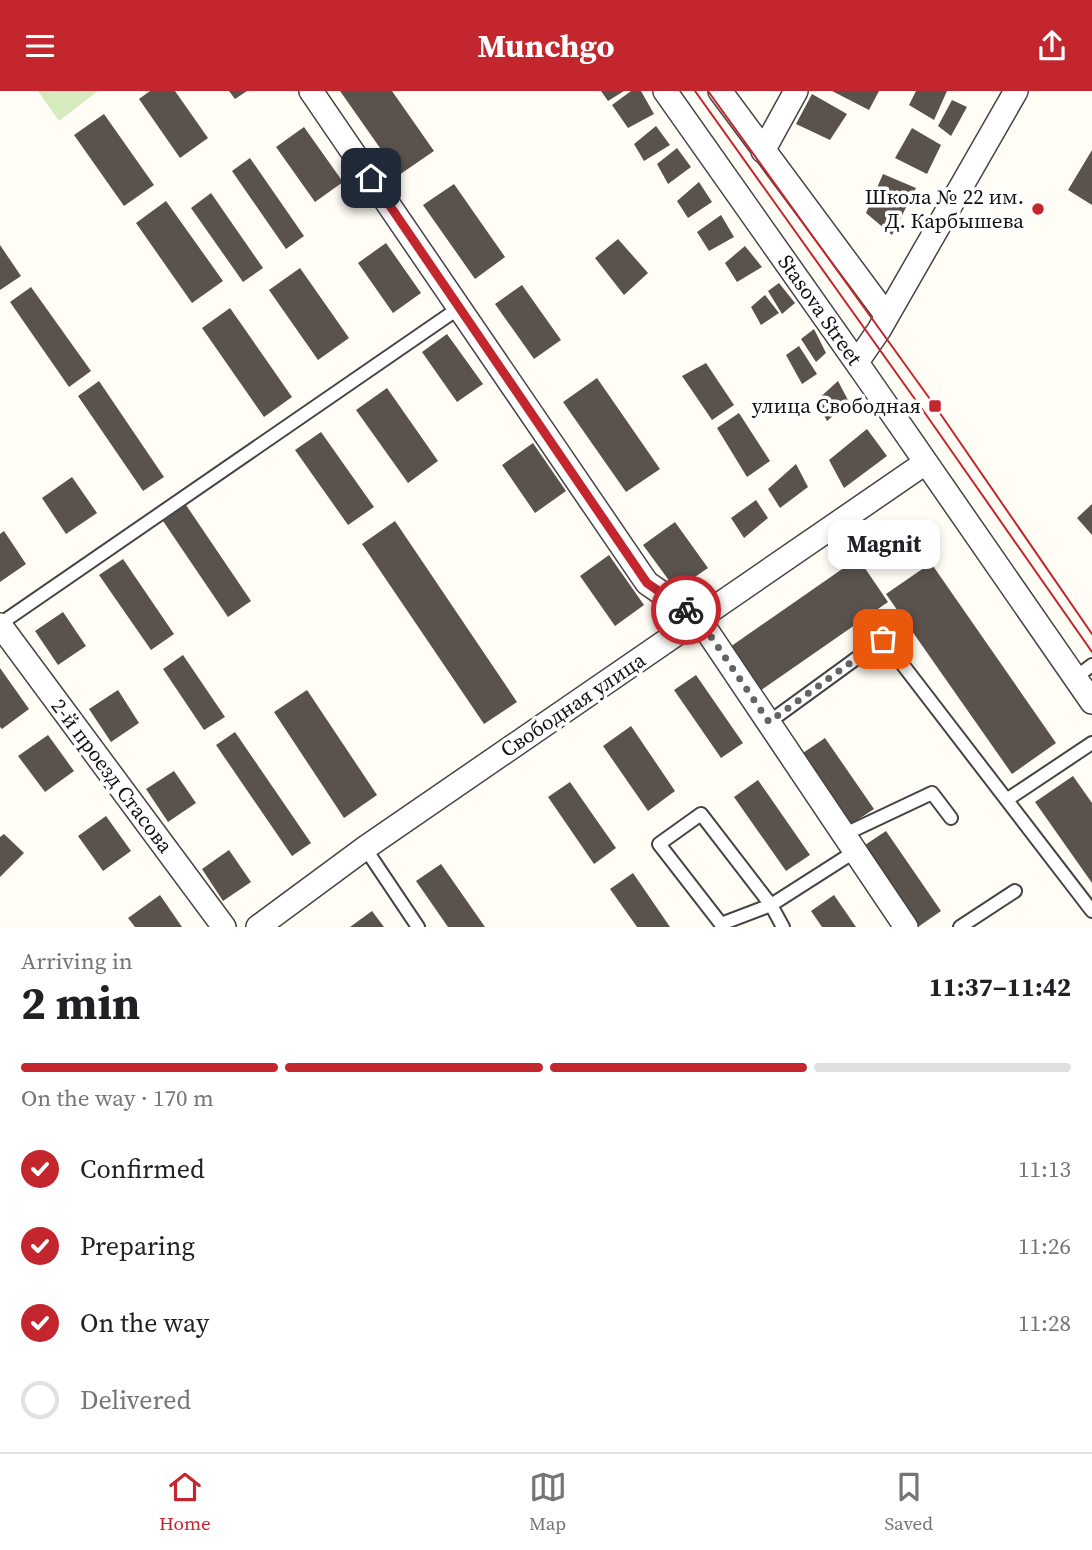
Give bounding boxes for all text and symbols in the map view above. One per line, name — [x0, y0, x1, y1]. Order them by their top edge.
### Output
text: Munchgo — [478, 24, 615, 68]
icon: menu — [21, 27, 59, 65]
icon: share — [1033, 27, 1071, 65]
pin — [341, 148, 401, 208]
icon: home — [352, 159, 390, 197]
place label: Школа № 22 им. Д. Карбышева — [865, 182, 1024, 235]
marker: Школа № 22 им. Д. Карбышева — [1030, 201, 1046, 217]
street label: Stasova Street — [772, 249, 869, 371]
place label: улица Свободная — [752, 391, 921, 420]
marker: улица Свободная — [927, 398, 943, 414]
callout: Magnit — [827, 520, 939, 569]
text: Magnit — [847, 528, 921, 560]
courier — [651, 575, 721, 645]
icon: bike — [667, 591, 705, 629]
pin — [853, 609, 913, 669]
icon: bag — [864, 620, 902, 658]
street label: Свободная улица — [494, 645, 651, 764]
street label: 2-й проезд Стасова — [45, 693, 180, 859]
text: Arriving in — [21, 945, 133, 977]
text: 11:37–11:42 — [929, 969, 1071, 1005]
text: 2 min — [21, 971, 140, 1034]
text: On the way · 170 m — [21, 1082, 214, 1114]
icon: check — [21, 1150, 59, 1188]
text: Confirmed — [80, 1151, 205, 1187]
text: 11:13 — [1018, 1153, 1071, 1185]
icon: check — [21, 1227, 59, 1265]
text: Preparing — [80, 1228, 195, 1264]
text: 11:26 — [1018, 1230, 1071, 1262]
icon: check — [21, 1304, 59, 1342]
text: On the way — [80, 1305, 209, 1341]
text: 11:28 — [1018, 1307, 1071, 1339]
text: Delivered — [80, 1382, 191, 1418]
tab: Home — [159, 1468, 211, 1536]
tab: Map — [529, 1468, 567, 1536]
tab: Saved — [884, 1468, 933, 1536]

